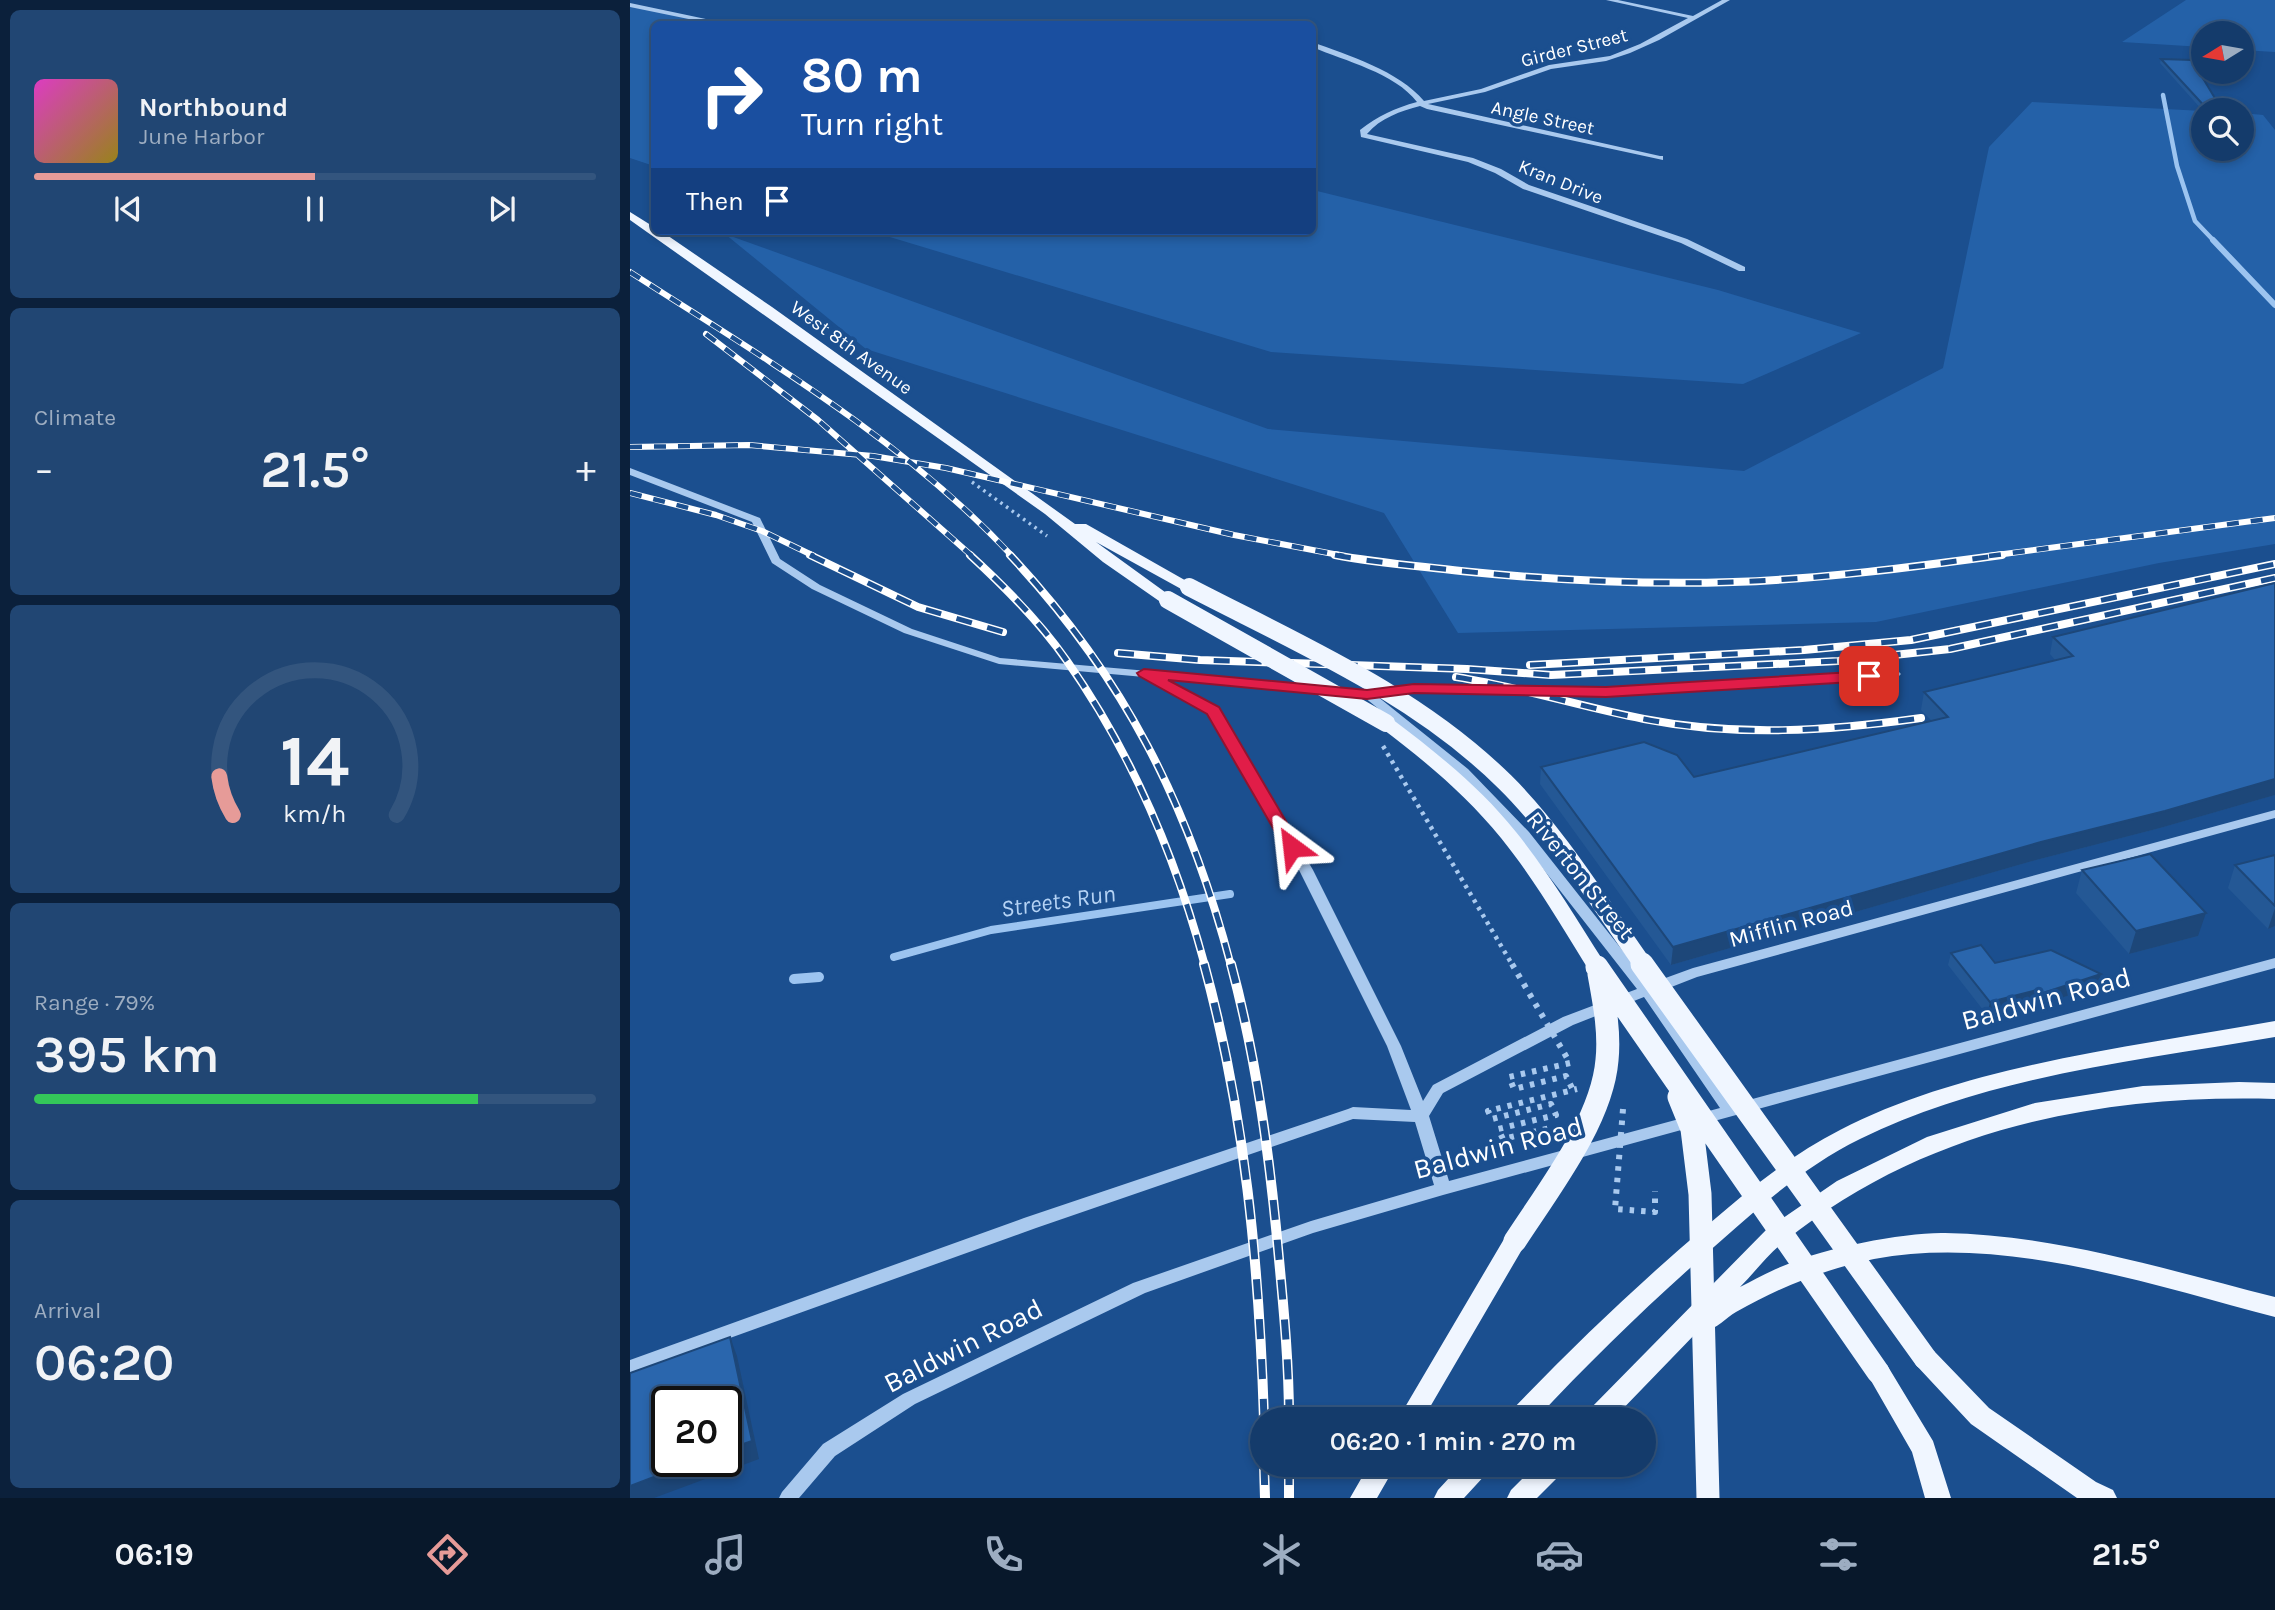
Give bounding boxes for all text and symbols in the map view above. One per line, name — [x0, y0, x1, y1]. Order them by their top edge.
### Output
north arrow — [2191, 21, 2254, 84]
map controls — [2191, 21, 2254, 161]
street label: Girder Street — [1519, 24, 1630, 72]
text: 80 m — [801, 47, 923, 104]
icon: right — [686, 49, 777, 140]
text: Northbound — [139, 92, 288, 123]
street label: Angle Street — [1489, 96, 1596, 140]
button: search — [2191, 98, 2254, 161]
text: Turn right — [801, 106, 943, 143]
text: June Harbor — [139, 123, 264, 150]
street label: Kran Drive — [1515, 155, 1606, 209]
icon: arrive — [758, 182, 796, 220]
text: Then — [686, 186, 744, 217]
icon: previous — [109, 190, 147, 228]
icon: pause — [296, 190, 334, 228]
icon: next — [483, 190, 521, 228]
street label: West 8th Avenue — [786, 296, 917, 399]
text: Climate — [34, 404, 116, 431]
text: 21.5° — [260, 439, 370, 500]
text: − — [34, 447, 54, 492]
text: + — [576, 447, 596, 492]
pin — [1839, 646, 1899, 706]
icon: arrive — [1850, 657, 1888, 695]
text: 14 — [280, 718, 350, 803]
text: km/h — [283, 799, 347, 828]
street label: Riverton Street — [1521, 806, 1641, 945]
position arrow — [1255, 810, 1329, 884]
water label: Streets Run — [999, 879, 1117, 923]
street label: Mifflin Road — [1726, 894, 1856, 953]
street label: Baldwin Road — [1958, 960, 2134, 1037]
text: Range · 79% — [34, 989, 155, 1016]
text: 395 km — [34, 1024, 220, 1085]
street label: Baldwin Road — [1410, 1109, 1586, 1186]
street label: Baldwin Road — [878, 1291, 1048, 1400]
text: Arrival — [34, 1297, 101, 1324]
text: 06:20 — [34, 1332, 174, 1393]
speed limit sign: 20 — [651, 1386, 742, 1477]
text: 06:20 · 1 min · 270 m — [1330, 1426, 1576, 1457]
icon: directions — [423, 1530, 472, 1579]
icon: music — [701, 1530, 750, 1579]
icon: phone — [979, 1530, 1028, 1579]
icon: climate — [1257, 1530, 1306, 1579]
icon: car — [1535, 1530, 1584, 1579]
icon: filters — [1814, 1530, 1863, 1579]
text: 06:19 — [115, 1536, 194, 1573]
text: 21.5° — [2092, 1536, 2160, 1573]

